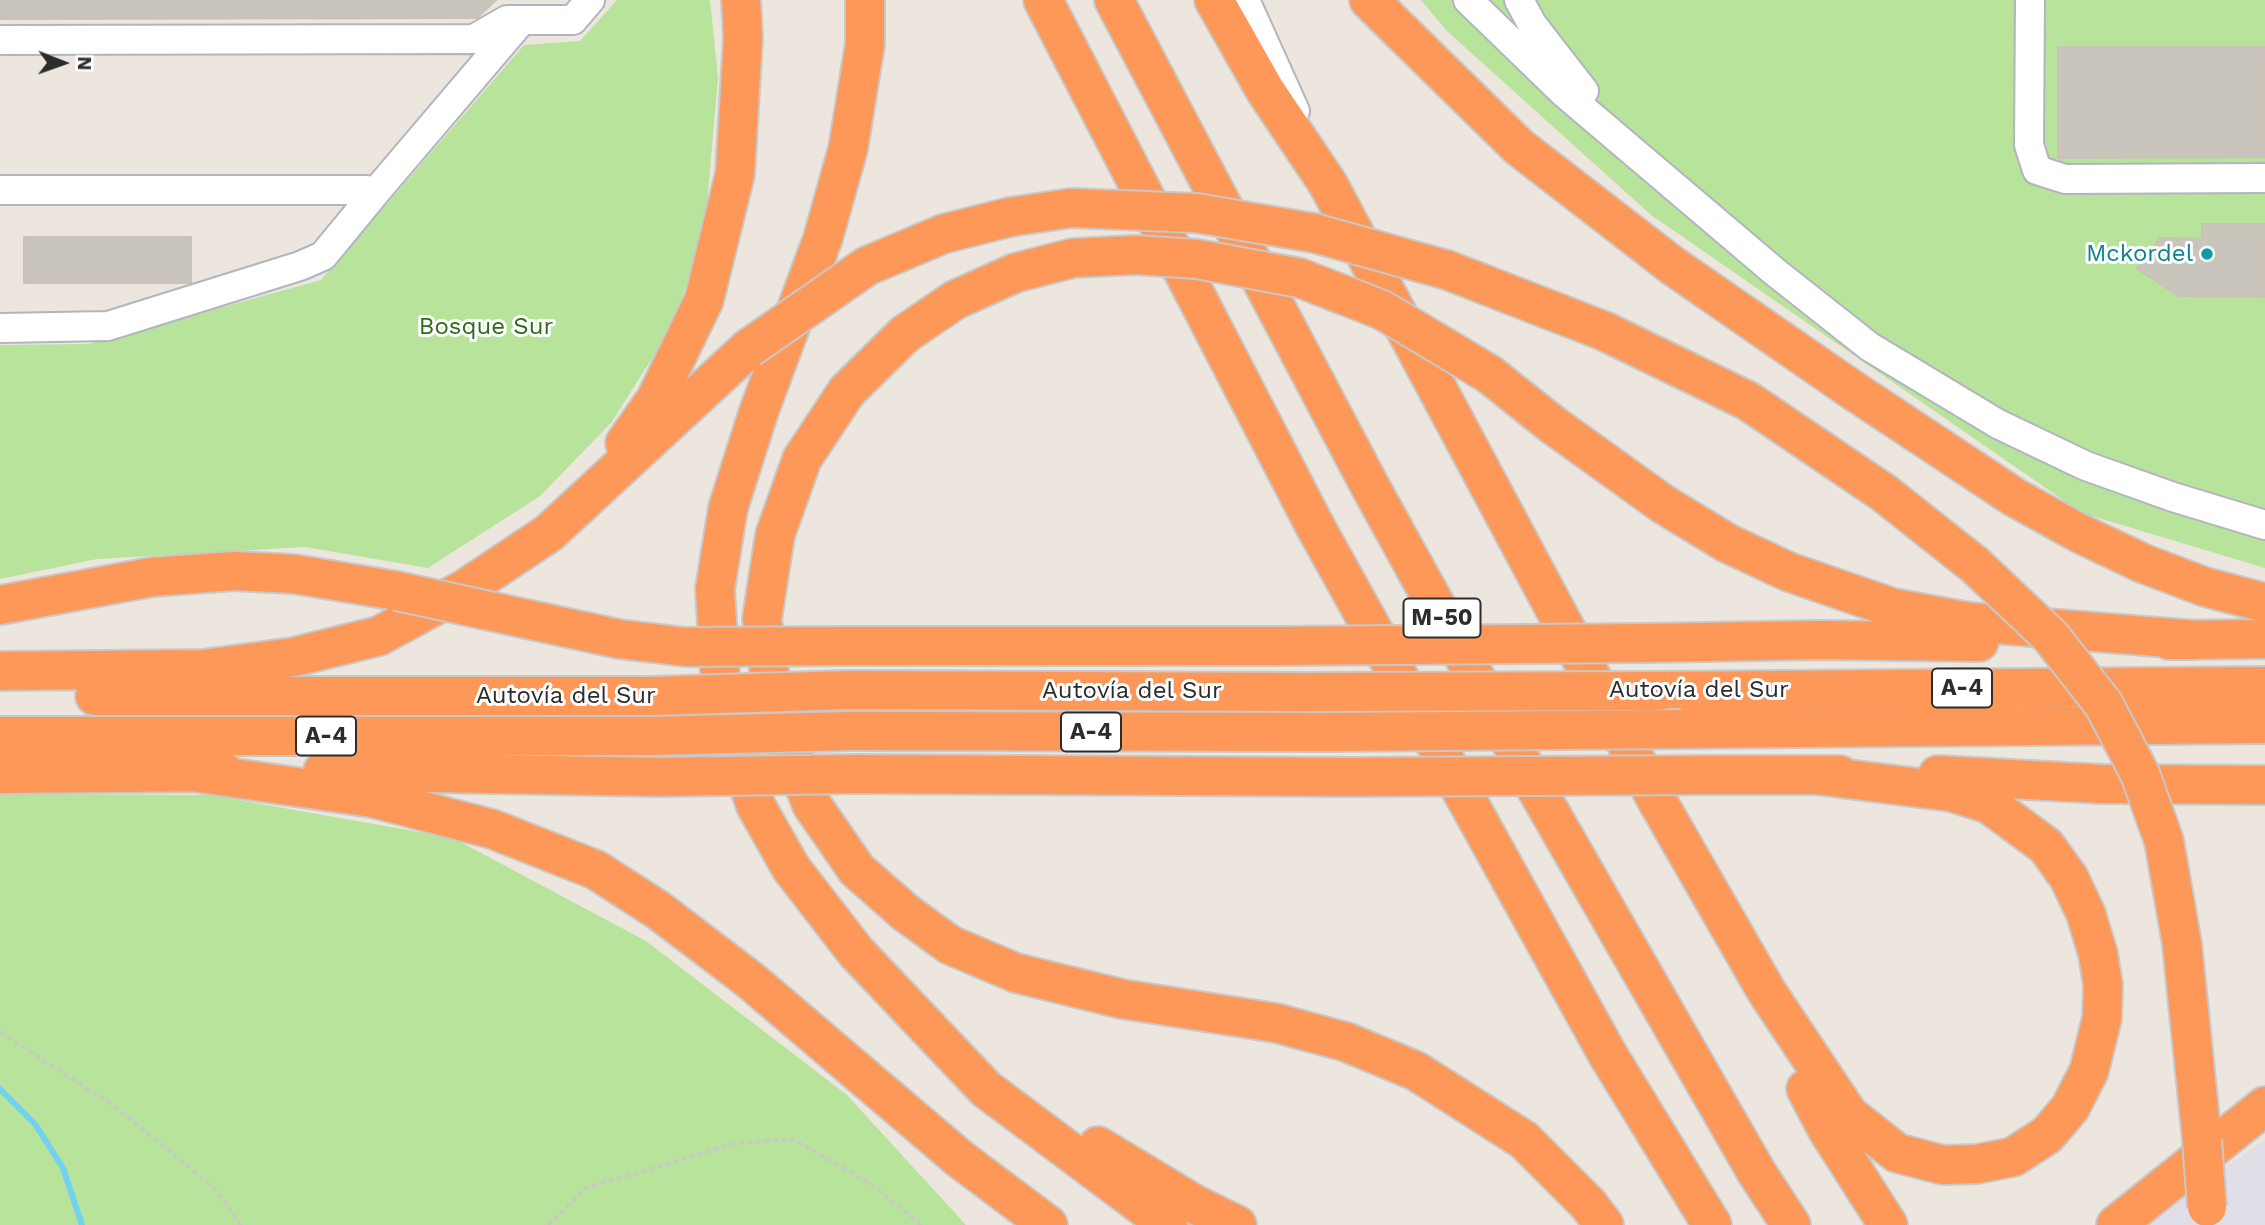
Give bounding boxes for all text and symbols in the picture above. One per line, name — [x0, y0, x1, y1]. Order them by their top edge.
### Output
north arrow — [28, 28, 98, 98]
text: N — [73, 56, 96, 71]
place label: Mckordel — [2086, 240, 2193, 268]
marker: Mckordel — [2199, 246, 2215, 262]
park label: Bosque Sur — [419, 313, 553, 341]
road number: M-50 — [1404, 598, 1480, 638]
road number: A-4 — [1932, 668, 1992, 708]
street label: Autovía del Sur — [1609, 676, 1789, 704]
street label: Autovía del Sur — [1042, 677, 1222, 705]
street label: Autovía del Sur — [476, 682, 656, 710]
road number: A-4 — [1061, 712, 1121, 752]
road number: A-4 — [296, 716, 356, 756]

